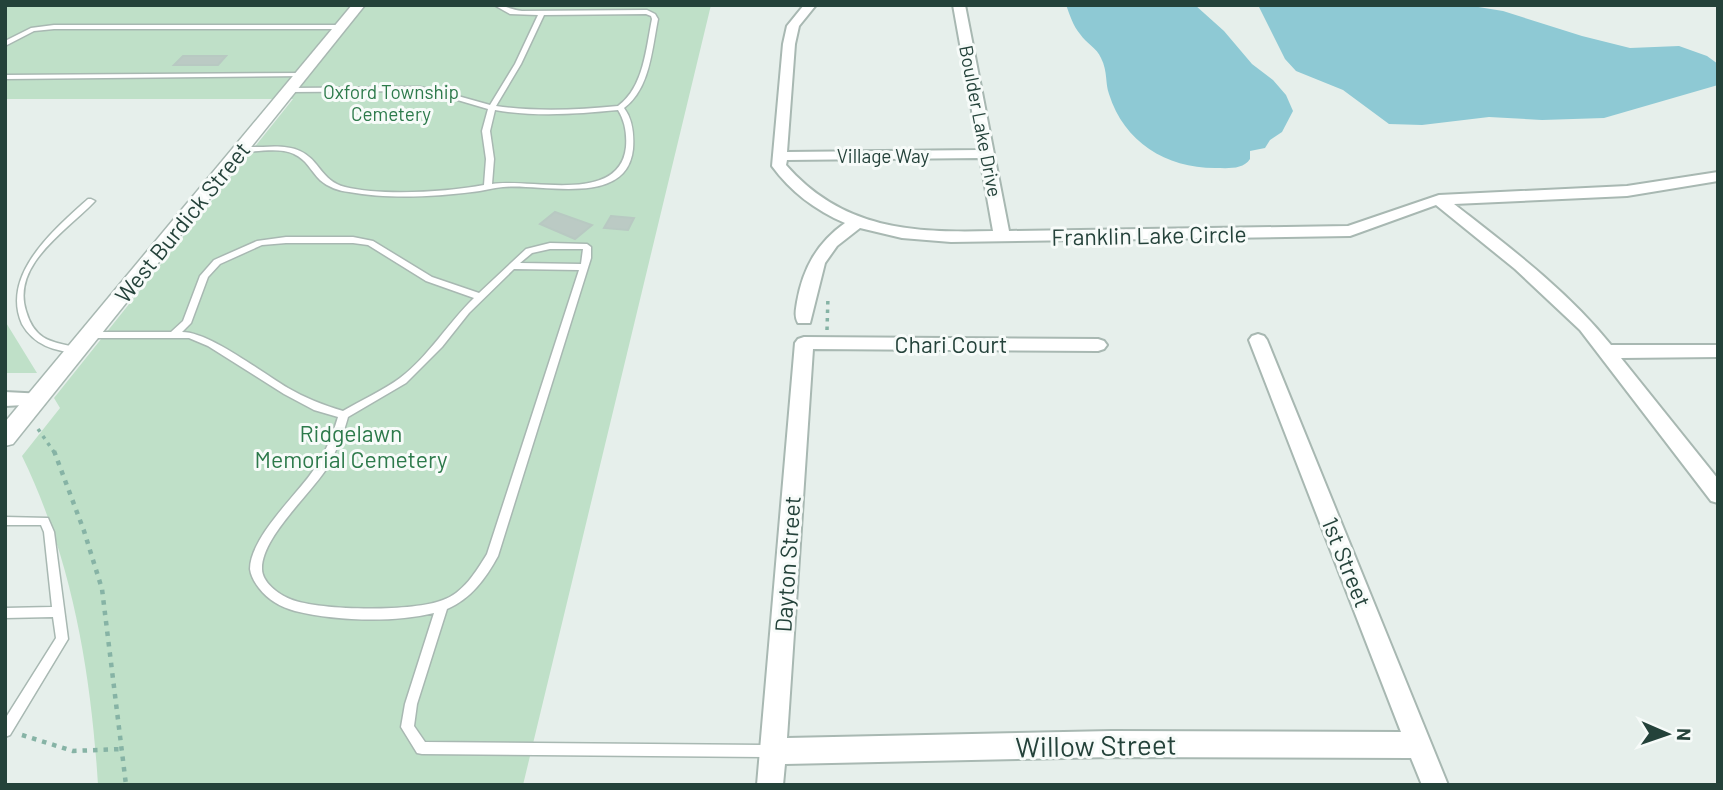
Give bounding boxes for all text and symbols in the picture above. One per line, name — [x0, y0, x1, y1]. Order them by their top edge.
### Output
street label: Boulder Lake Drive — [955, 43, 1007, 199]
park label: Oxford Township Cemetery — [323, 80, 459, 125]
street label: West Burdick Street — [108, 136, 256, 308]
street label: Village Way — [837, 144, 930, 167]
street label: Franklin Lake Circle — [1051, 219, 1247, 251]
street label: Chari Court — [895, 330, 1007, 358]
park label: Ridgelawn Memorial Cemetery — [254, 419, 448, 473]
street label: Dayton Street — [768, 495, 806, 633]
street label: 1st Street — [1316, 513, 1378, 611]
north arrow — [1632, 699, 1702, 769]
street label: Willow Street — [1015, 727, 1177, 763]
text: N — [1673, 728, 1696, 741]

